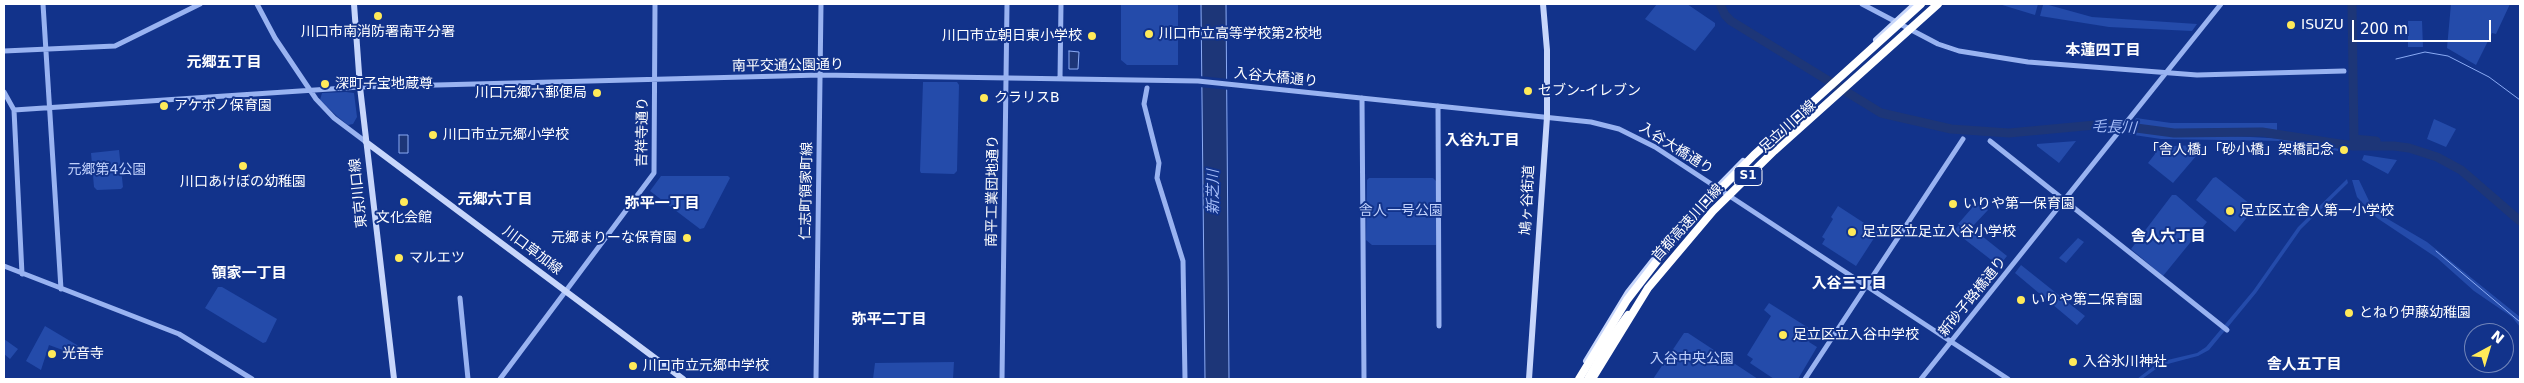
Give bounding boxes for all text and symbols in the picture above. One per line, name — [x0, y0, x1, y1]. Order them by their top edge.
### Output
marker: 川口市南消防署南平分署 — [372, 10, 384, 22]
scale bar — [2354, 10, 2493, 42]
place label: ISUZU — [2301, 17, 2344, 33]
marker: ISUZU — [2285, 19, 2297, 31]
text: 200 m — [2360, 20, 2408, 38]
place label: 川口市南消防署南平分署 — [301, 24, 455, 40]
place label: 川口市立高等学校第2校地 — [1159, 26, 1322, 42]
place label: 川口市立朝日東小学校 — [942, 28, 1082, 44]
marker: 川口市立高等学校第2校地 — [1143, 28, 1155, 40]
marker: 川口市立朝日東小学校 — [1086, 30, 1098, 42]
district label: 本蓮四丁目 — [2066, 42, 2140, 60]
district label: 元郷五丁目 — [187, 54, 261, 72]
street label: 南平交通公園通り — [732, 57, 844, 75]
street label: 入谷大橋通り — [1233, 65, 1319, 91]
place label: 深町子宝地蔵尊 — [335, 76, 433, 92]
marker: 深町子宝地蔵尊 — [319, 78, 331, 90]
place label: セブン-イレブン — [1538, 83, 1641, 99]
place label: 川口元郷六郵便局 — [475, 85, 587, 101]
marker: セブン-イレブン — [1522, 85, 1534, 97]
marker: 川口元郷六郵便局 — [591, 87, 603, 99]
place label: クラリスB — [994, 90, 1060, 106]
marker: クラリスB — [978, 92, 990, 104]
street label: 吉祥寺通り — [634, 97, 652, 167]
street label: 足立川口線 — [1756, 97, 1820, 157]
place label: アケボノ保育園 — [174, 98, 272, 114]
marker: アケボノ保育園 — [158, 100, 170, 112]
water label: 毛長川 — [2091, 118, 2137, 138]
street label: 入谷大橋通り — [1636, 120, 1716, 178]
place label: 川口市立元郷小学校 — [443, 127, 569, 143]
marker: 川口市立元郷小学校 — [427, 129, 439, 141]
district label: 入谷九丁目 — [1445, 132, 1519, 150]
street label: 南平工業団地通り — [984, 135, 1002, 247]
street label: 仁志町領家町線 — [798, 142, 816, 240]
place label: 「舎人橋」「砂小橋」架橋記念 — [2145, 142, 2334, 158]
marker: 「舎人橋」「砂小橋」架橋記念 — [2338, 144, 2350, 156]
street label: 東京川口線 — [347, 157, 371, 229]
marker: 川口あけぼの幼稚園 — [237, 160, 249, 172]
park label: 元郷第4公園 — [68, 162, 146, 178]
street label: 鳩ヶ谷街道 — [1518, 165, 1538, 235]
road number: S1 — [1734, 167, 1762, 186]
water label: 新芝川 — [1205, 170, 1223, 214]
place label: 川口あけぼの幼稚園 — [180, 174, 306, 190]
street label: 首都高速川口線 — [1649, 181, 1727, 265]
district label: 元郷六丁目 — [458, 191, 532, 209]
district label: 弥平一丁目 — [625, 195, 699, 213]
marker: 文化会館 — [398, 196, 410, 208]
place label: いりや第一保育園 — [1963, 196, 2075, 212]
marker: いりや第一保育園 — [1947, 198, 1959, 210]
park label: 舎人一号公園 — [1359, 203, 1443, 219]
place label: 足立区立舎人第一小学校 — [2240, 203, 2394, 219]
marker: 足立区立舎人第一小学校 — [2224, 205, 2236, 217]
place label: 文化会館 — [376, 210, 432, 226]
street label: 川口草加線 — [499, 223, 565, 279]
place label: 足立区立足立入谷小学校 — [1862, 224, 2016, 240]
marker: 足立区立足立入谷小学校 — [1846, 226, 1858, 238]
district label: 舎人六丁目 — [2131, 228, 2205, 246]
place label: 元郷まりーな保育園 — [551, 230, 677, 246]
marker: 元郷まりーな保育園 — [681, 232, 693, 244]
place label: マルエツ — [409, 250, 465, 266]
marker: マルエツ — [393, 252, 405, 264]
street label: 新砂子路橋通り — [1936, 254, 2010, 340]
district label: 領家一丁目 — [212, 265, 286, 283]
district label: 入谷三丁目 — [1812, 275, 1886, 293]
place label: いりや第二保育園 — [2031, 292, 2143, 308]
marker: いりや第二保育園 — [2015, 294, 2027, 306]
place label: とねり伊藤幼稚園 — [2359, 305, 2471, 321]
marker: とねり伊藤幼稚園 — [2343, 307, 2355, 319]
district label: 弥平二丁目 — [852, 311, 926, 329]
north arrow — [2464, 323, 2514, 373]
place label: 足立区立入谷中学校 — [1793, 327, 1919, 343]
text: N — [2488, 327, 2507, 347]
marker: 足立区立入谷中学校 — [1777, 329, 1789, 341]
place label: 光音寺 — [62, 346, 104, 362]
marker: 光音寺 — [46, 348, 58, 360]
park label: 入谷中央公園 — [1650, 351, 1734, 367]
place label: 入谷氷川神社 — [2083, 354, 2167, 370]
marker: 入谷氷川神社 — [2067, 356, 2079, 368]
district label: 舎人五丁目 — [2267, 356, 2341, 374]
place label: 川口市立元郷中学校 — [643, 358, 769, 374]
marker: 川口市立元郷中学校 — [627, 360, 639, 372]

